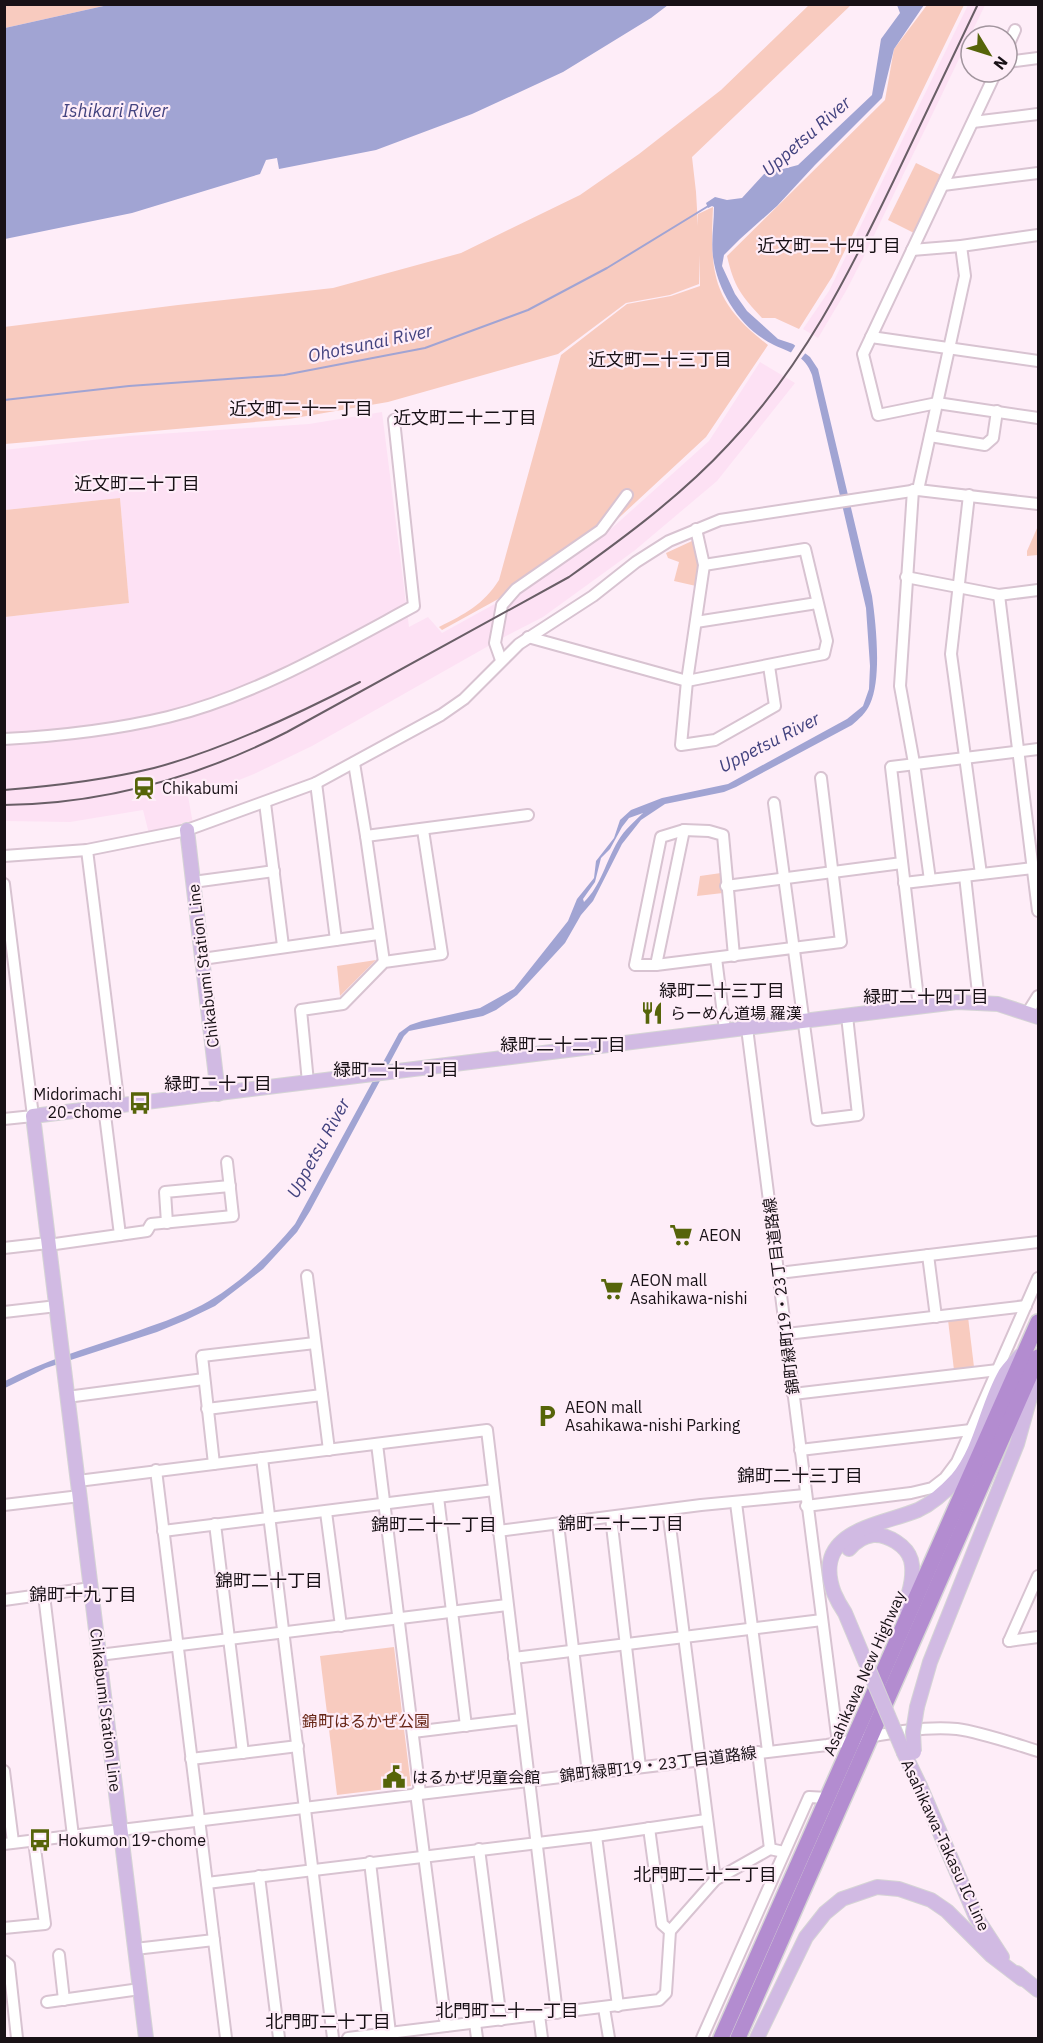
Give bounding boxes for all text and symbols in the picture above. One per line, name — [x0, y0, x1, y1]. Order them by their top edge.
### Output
north arrow — [959, 24, 1019, 84]
text: N — [989, 53, 1012, 74]
water label: Uppetsu River — [757, 91, 856, 181]
water label: Ishikari River — [62, 99, 168, 122]
district label: 近文町二十四丁目 — [757, 234, 901, 257]
water label: Ohotsunai River — [306, 319, 435, 367]
district label: 近文町二十三丁目 — [588, 348, 732, 371]
district label: 近文町二十一丁目 — [229, 397, 373, 420]
district label: 近文町二十二丁目 — [393, 406, 537, 429]
district label: 近文町二十丁目 — [74, 472, 200, 495]
water label: Uppetsu River — [715, 706, 824, 777]
station icon: Chikabumi — [131, 775, 157, 801]
place label: Chikabumi — [162, 778, 238, 798]
street label: Chikabumi Station Line — [183, 883, 223, 1049]
district label: 緑町二十三丁目 — [659, 979, 785, 1002]
district label: 緑町二十四丁目 — [863, 985, 989, 1008]
restaurant icon: らーめん道場 羅漢 — [639, 1000, 665, 1026]
place label: らーめん道場 羅漢 — [670, 1003, 802, 1023]
district label: 緑町二十二丁目 — [500, 1033, 626, 1056]
district label: 緑町二十一丁目 — [333, 1058, 459, 1081]
district label: 緑町二十丁目 — [164, 1072, 272, 1095]
place label: Midorimachi 20-chome — [33, 1084, 122, 1122]
bus stop icon: Midorimachi 20-chome — [127, 1090, 153, 1116]
water label: Uppetsu River — [281, 1094, 355, 1202]
street label: 錦町緑町19・23丁目道路線 — [759, 1196, 803, 1396]
supermarket icon: AEON — [668, 1222, 694, 1248]
place label: AEON — [699, 1225, 741, 1245]
place label: AEON mall Asahikawa-nishi — [630, 1270, 748, 1308]
supermarket icon: AEON mall Asahikawa-nishi — [599, 1276, 625, 1302]
place label: AEON mall Asahikawa-nishi Parking — [565, 1397, 741, 1435]
parking icon: AEON mall Asahikawa-nishi Parking — [534, 1403, 560, 1429]
district label: 錦町二十三丁目 — [737, 1464, 863, 1487]
district label: 錦町二十二丁目 — [558, 1512, 684, 1535]
district label: 錦町二十一丁目 — [371, 1513, 497, 1536]
district label: 錦町二十丁目 — [215, 1569, 323, 1592]
district label: 錦町十九丁目 — [29, 1583, 137, 1606]
street label: Asahikawa New Highway — [819, 1587, 909, 1759]
street label: Chikabumi Station Line — [86, 1627, 126, 1793]
park label: 錦町はるかぜ公園 — [302, 1711, 430, 1731]
street label: 錦町緑町19・23丁目道路線 — [558, 1742, 758, 1786]
street label: Asahikawa-Takasu IC Line — [897, 1756, 995, 1934]
public building icon: はるかぜ児童会館 — [381, 1764, 407, 1790]
place label: はるかぜ児童会館 — [412, 1767, 540, 1787]
bus stop icon: Hokumon 19-chome — [27, 1827, 53, 1853]
place label: Hokumon 19-chome — [58, 1830, 206, 1850]
district label: 北門町二十二丁目 — [633, 1863, 777, 1886]
district label: 北門町二十一丁目 — [435, 1999, 579, 2022]
district label: 北門町二十丁目 — [265, 2010, 391, 2033]

